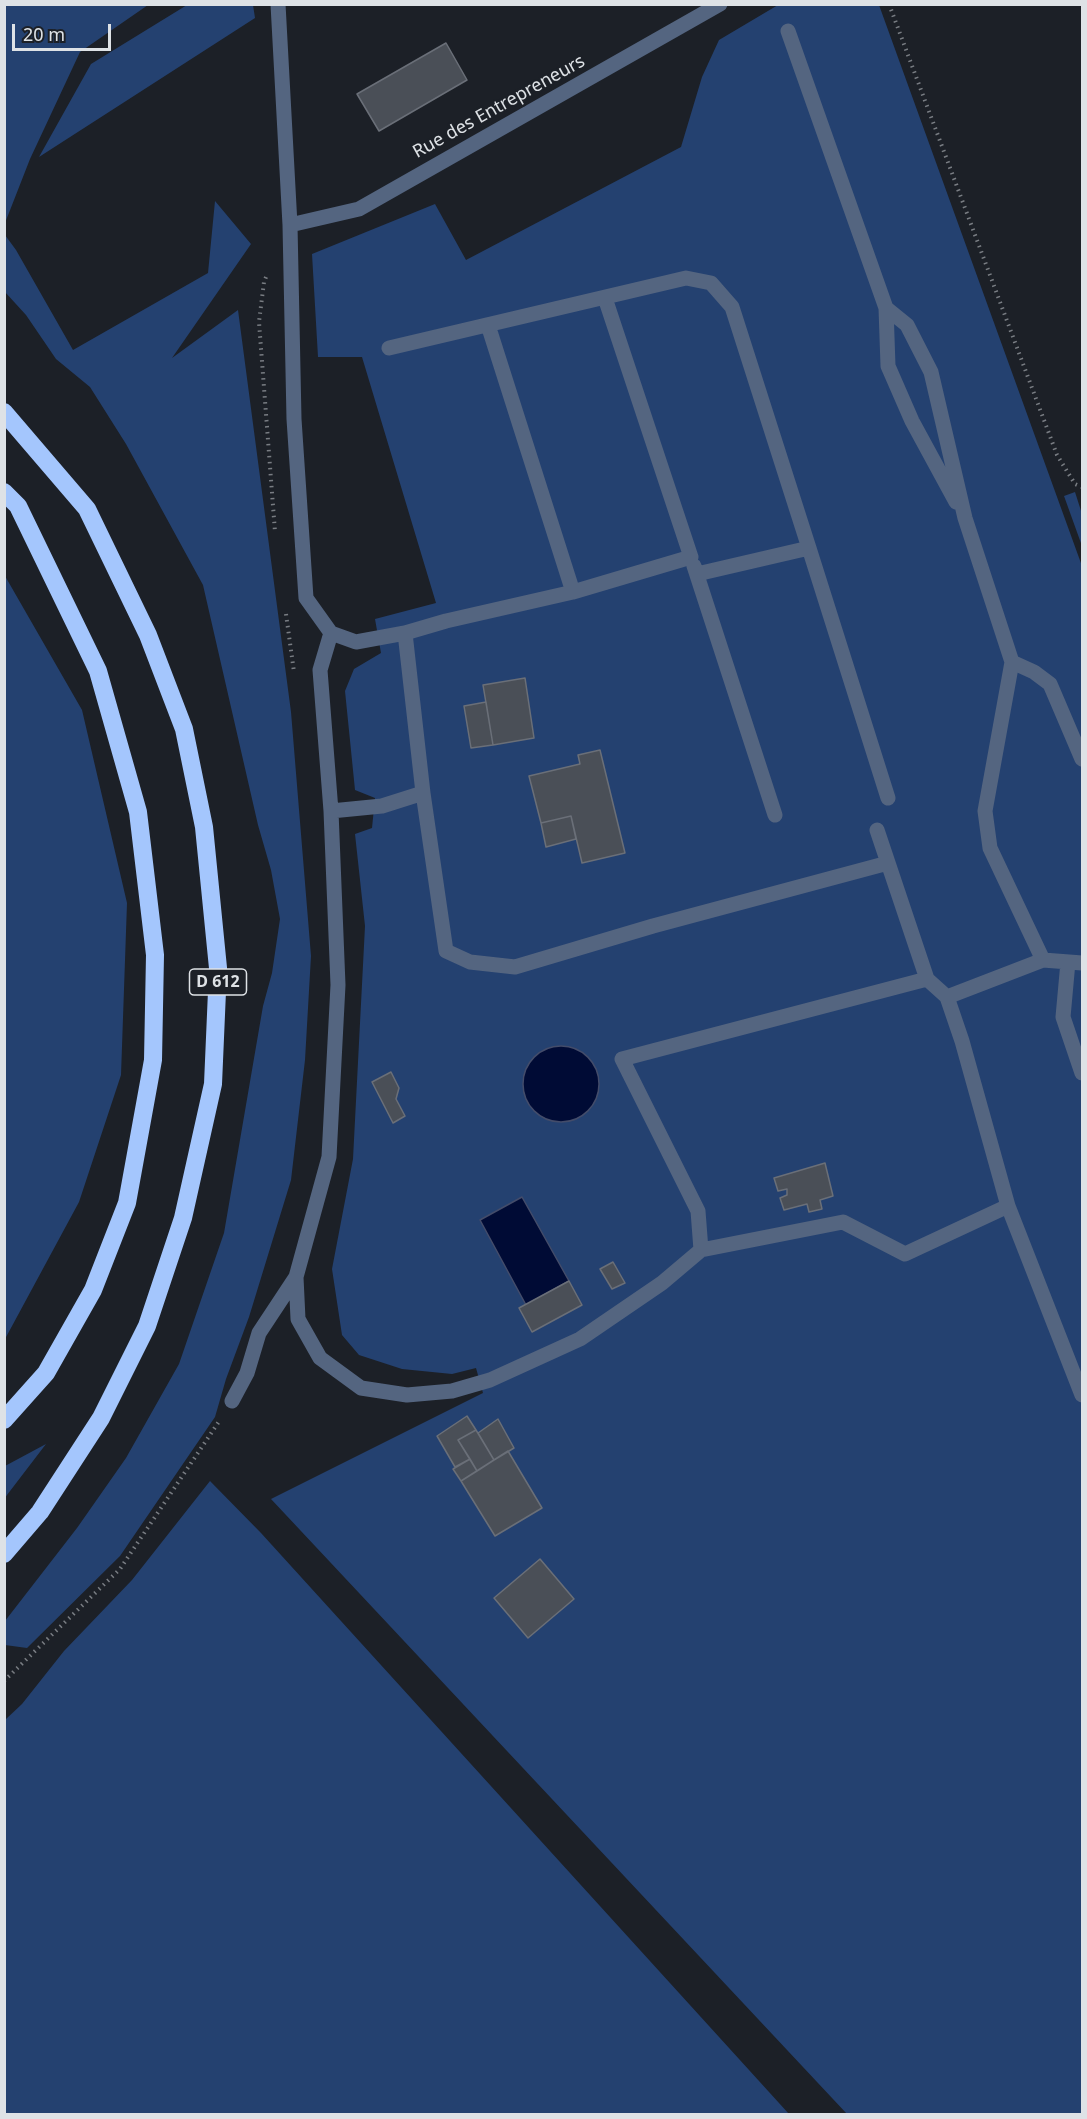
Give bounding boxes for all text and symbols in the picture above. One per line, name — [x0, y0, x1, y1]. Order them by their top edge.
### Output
scale bar — [15, 12, 114, 50]
text: 20 m — [23, 22, 65, 46]
street label: Rue des Entrepreneurs — [409, 51, 589, 163]
road number: D 612 — [190, 969, 246, 995]

